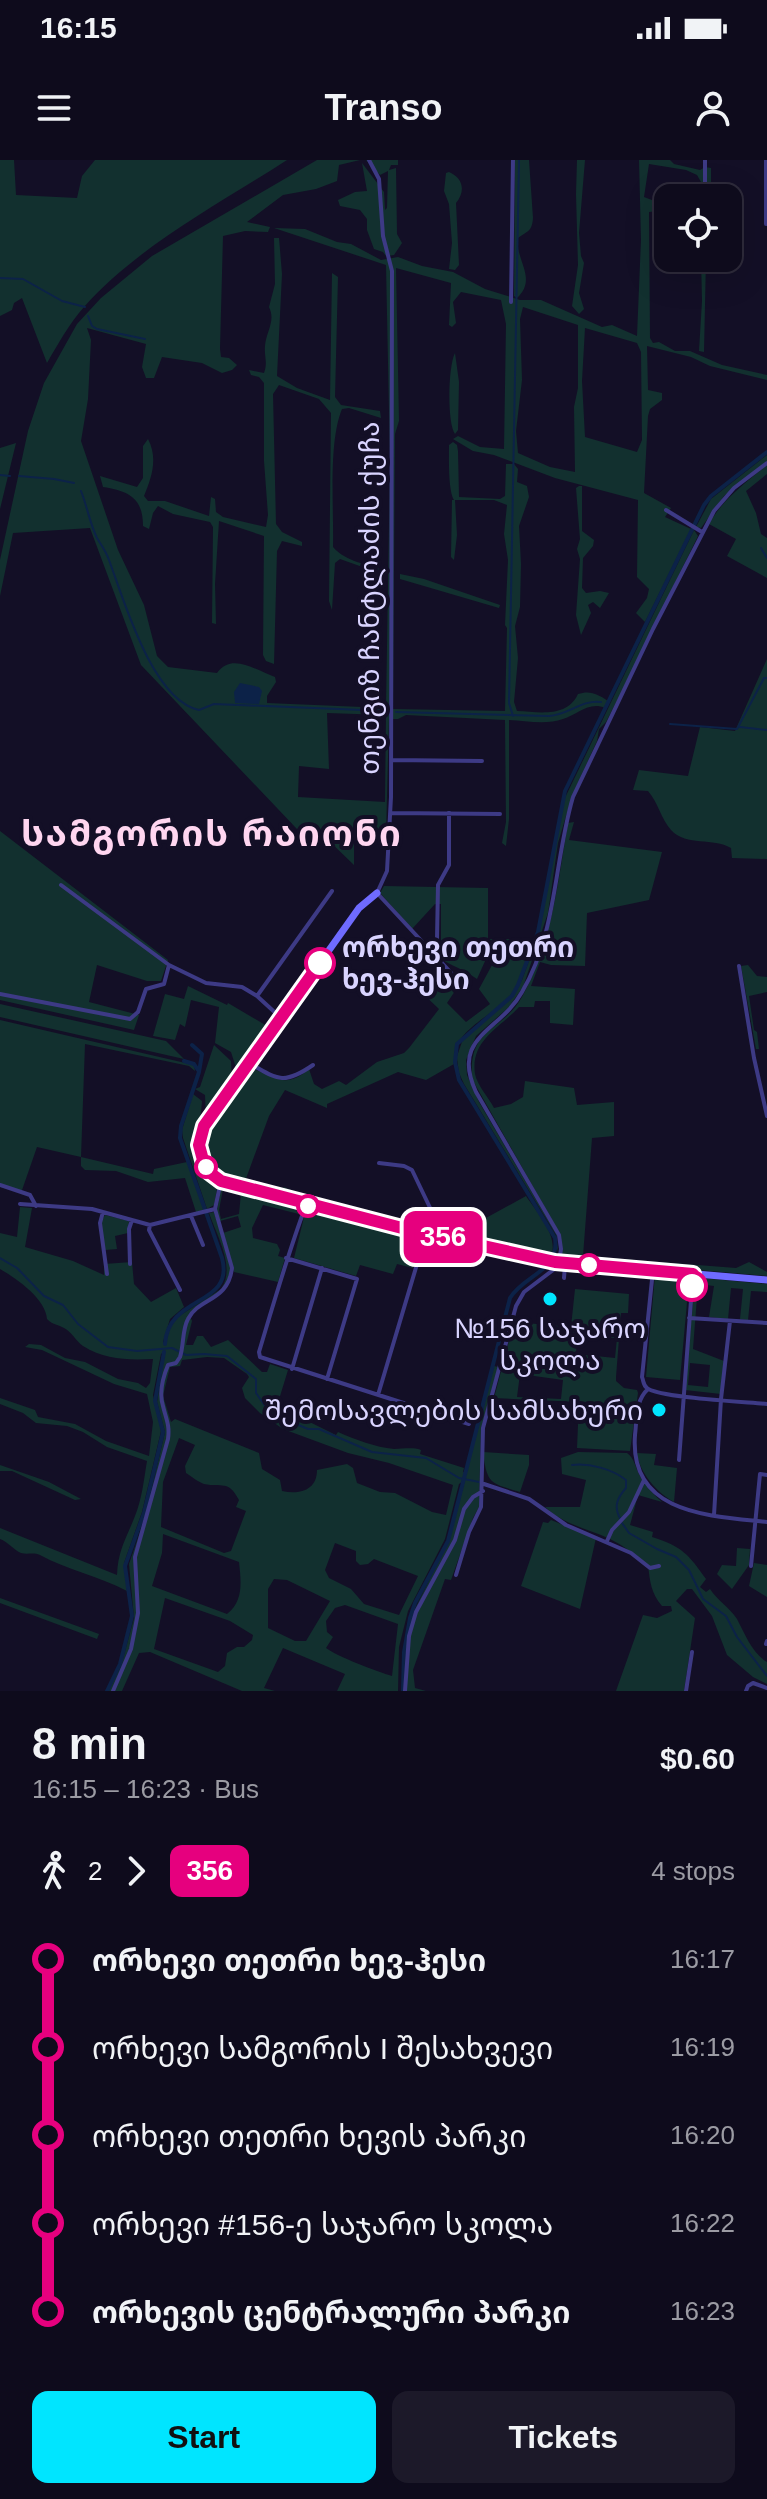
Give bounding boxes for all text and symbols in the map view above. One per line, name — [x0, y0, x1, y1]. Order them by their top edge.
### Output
text: 16:15 — [40, 11, 117, 44]
icon: menu — [32, 86, 76, 130]
icon: person — [691, 86, 735, 130]
text: Transo — [324, 87, 443, 128]
map controls — [654, 184, 742, 272]
button: locate — [654, 184, 742, 272]
street label: თენგიზ ჩანტლაძის ქუჩა — [354, 421, 386, 775]
district label: სამგორის რაიონი — [21, 813, 403, 855]
place label: ორხევი თეთრი ხევ-ჰესი — [342, 932, 574, 996]
marker: ორხევი თეთრი ხევ-ჰესი — [305, 948, 335, 978]
unlabelled marker — [195, 1156, 217, 1178]
unlabelled marker — [297, 1195, 319, 1217]
line badge: 356 — [397, 1211, 489, 1263]
text: 356 — [420, 1221, 466, 1252]
unlabelled marker — [578, 1254, 600, 1276]
unlabelled marker — [677, 1271, 707, 1301]
marker: №156 საჯარო სკოლა — [541, 1290, 559, 1308]
place label: №156 საჯარო სკოლა — [454, 1313, 646, 1377]
place label: შემოსავლების სამსახური — [265, 1395, 643, 1427]
marker: შემოსავლების სამსახური — [650, 1401, 668, 1419]
text: 8 min — [32, 1719, 147, 1768]
text: $0.60 — [660, 1742, 735, 1775]
text: 16:15 – 16:23 · Bus — [32, 1774, 259, 1804]
icon: walk — [32, 1849, 76, 1893]
icon: forward — [114, 1849, 158, 1893]
text: 356 — [186, 1855, 233, 1886]
text: 2 — [88, 1856, 102, 1886]
text: 4 stops — [651, 1856, 735, 1886]
text: ორხევი თეთრი ხევ-ჰესი — [92, 1944, 486, 1977]
text: 16:17 — [670, 1944, 735, 1974]
text: ორხევი სამგორის I შესახვევი — [92, 2032, 553, 2065]
text: 16:19 — [670, 2032, 735, 2062]
text: ორხევი თეთრი ხევის პარკი — [92, 2120, 527, 2153]
text: 16:20 — [670, 2120, 735, 2150]
text: ორხევი #156-ე საჯარო სკოლა — [92, 2208, 553, 2241]
text: 16:22 — [670, 2208, 735, 2238]
text: ორხევის ცენტრალური პარკი — [92, 2296, 571, 2329]
text: 16:23 — [670, 2296, 735, 2326]
button: Start — [32, 2391, 376, 2483]
button: Tickets — [392, 2391, 735, 2483]

